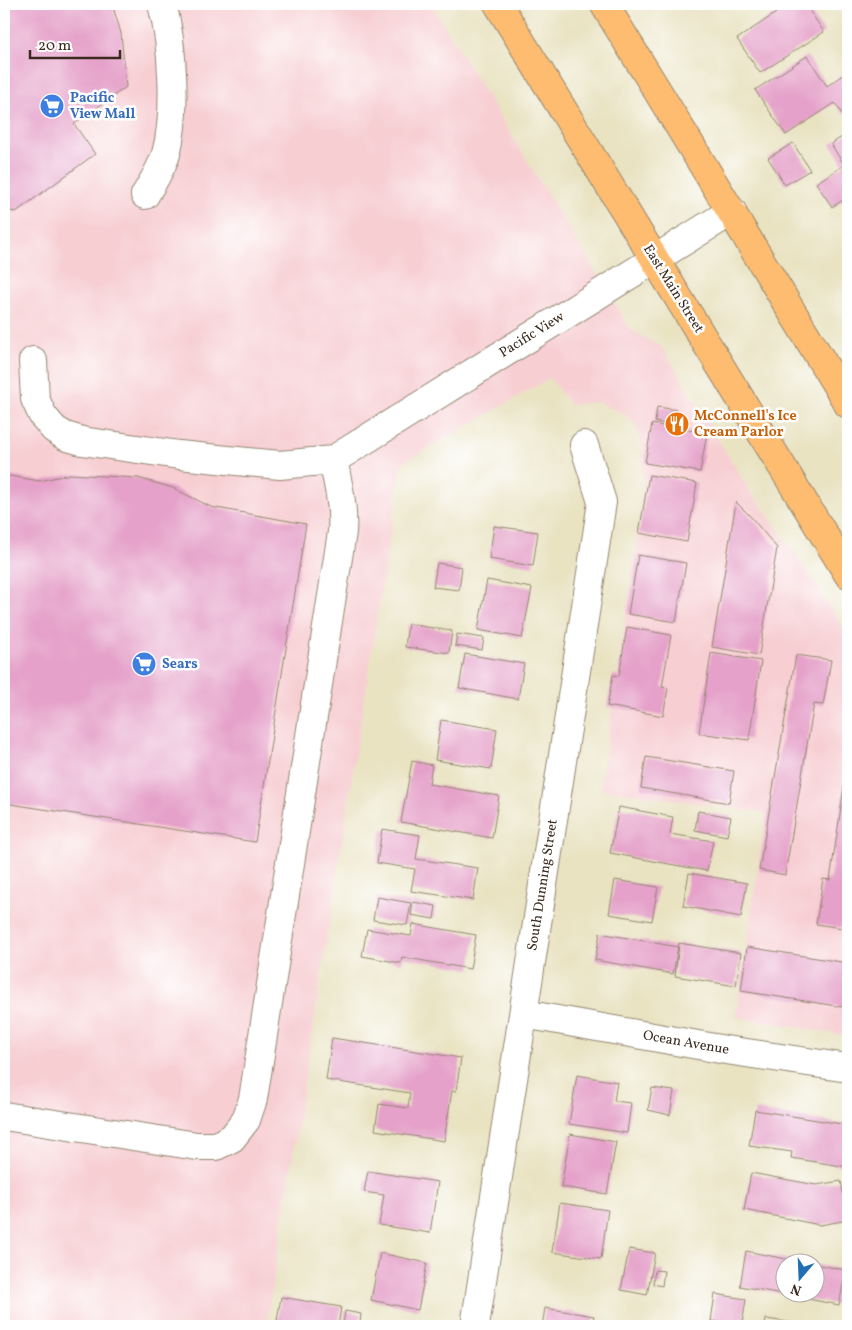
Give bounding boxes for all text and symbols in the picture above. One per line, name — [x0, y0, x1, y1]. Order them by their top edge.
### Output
scale bar — [30, 28, 120, 60]
text: 20 m — [38, 36, 71, 57]
place label: Pacific View Mall — [70, 89, 135, 124]
supermarket icon: Pacific View Mall — [39, 93, 65, 119]
street label: East Main Street — [638, 241, 708, 337]
street label: Pacific View — [496, 307, 568, 363]
place label: McConnell's Ice Cream Parlor — [694, 407, 797, 442]
restaurant icon: McConnell's Ice Cream Parlor — [664, 411, 690, 437]
supermarket icon: Sears — [131, 651, 157, 677]
place label: Sears — [162, 655, 198, 674]
street label: South Dunning Street — [523, 818, 563, 952]
street label: Ocean Avenue — [641, 1026, 731, 1060]
north arrow — [774, 1252, 824, 1302]
text: N — [788, 1278, 804, 1300]

